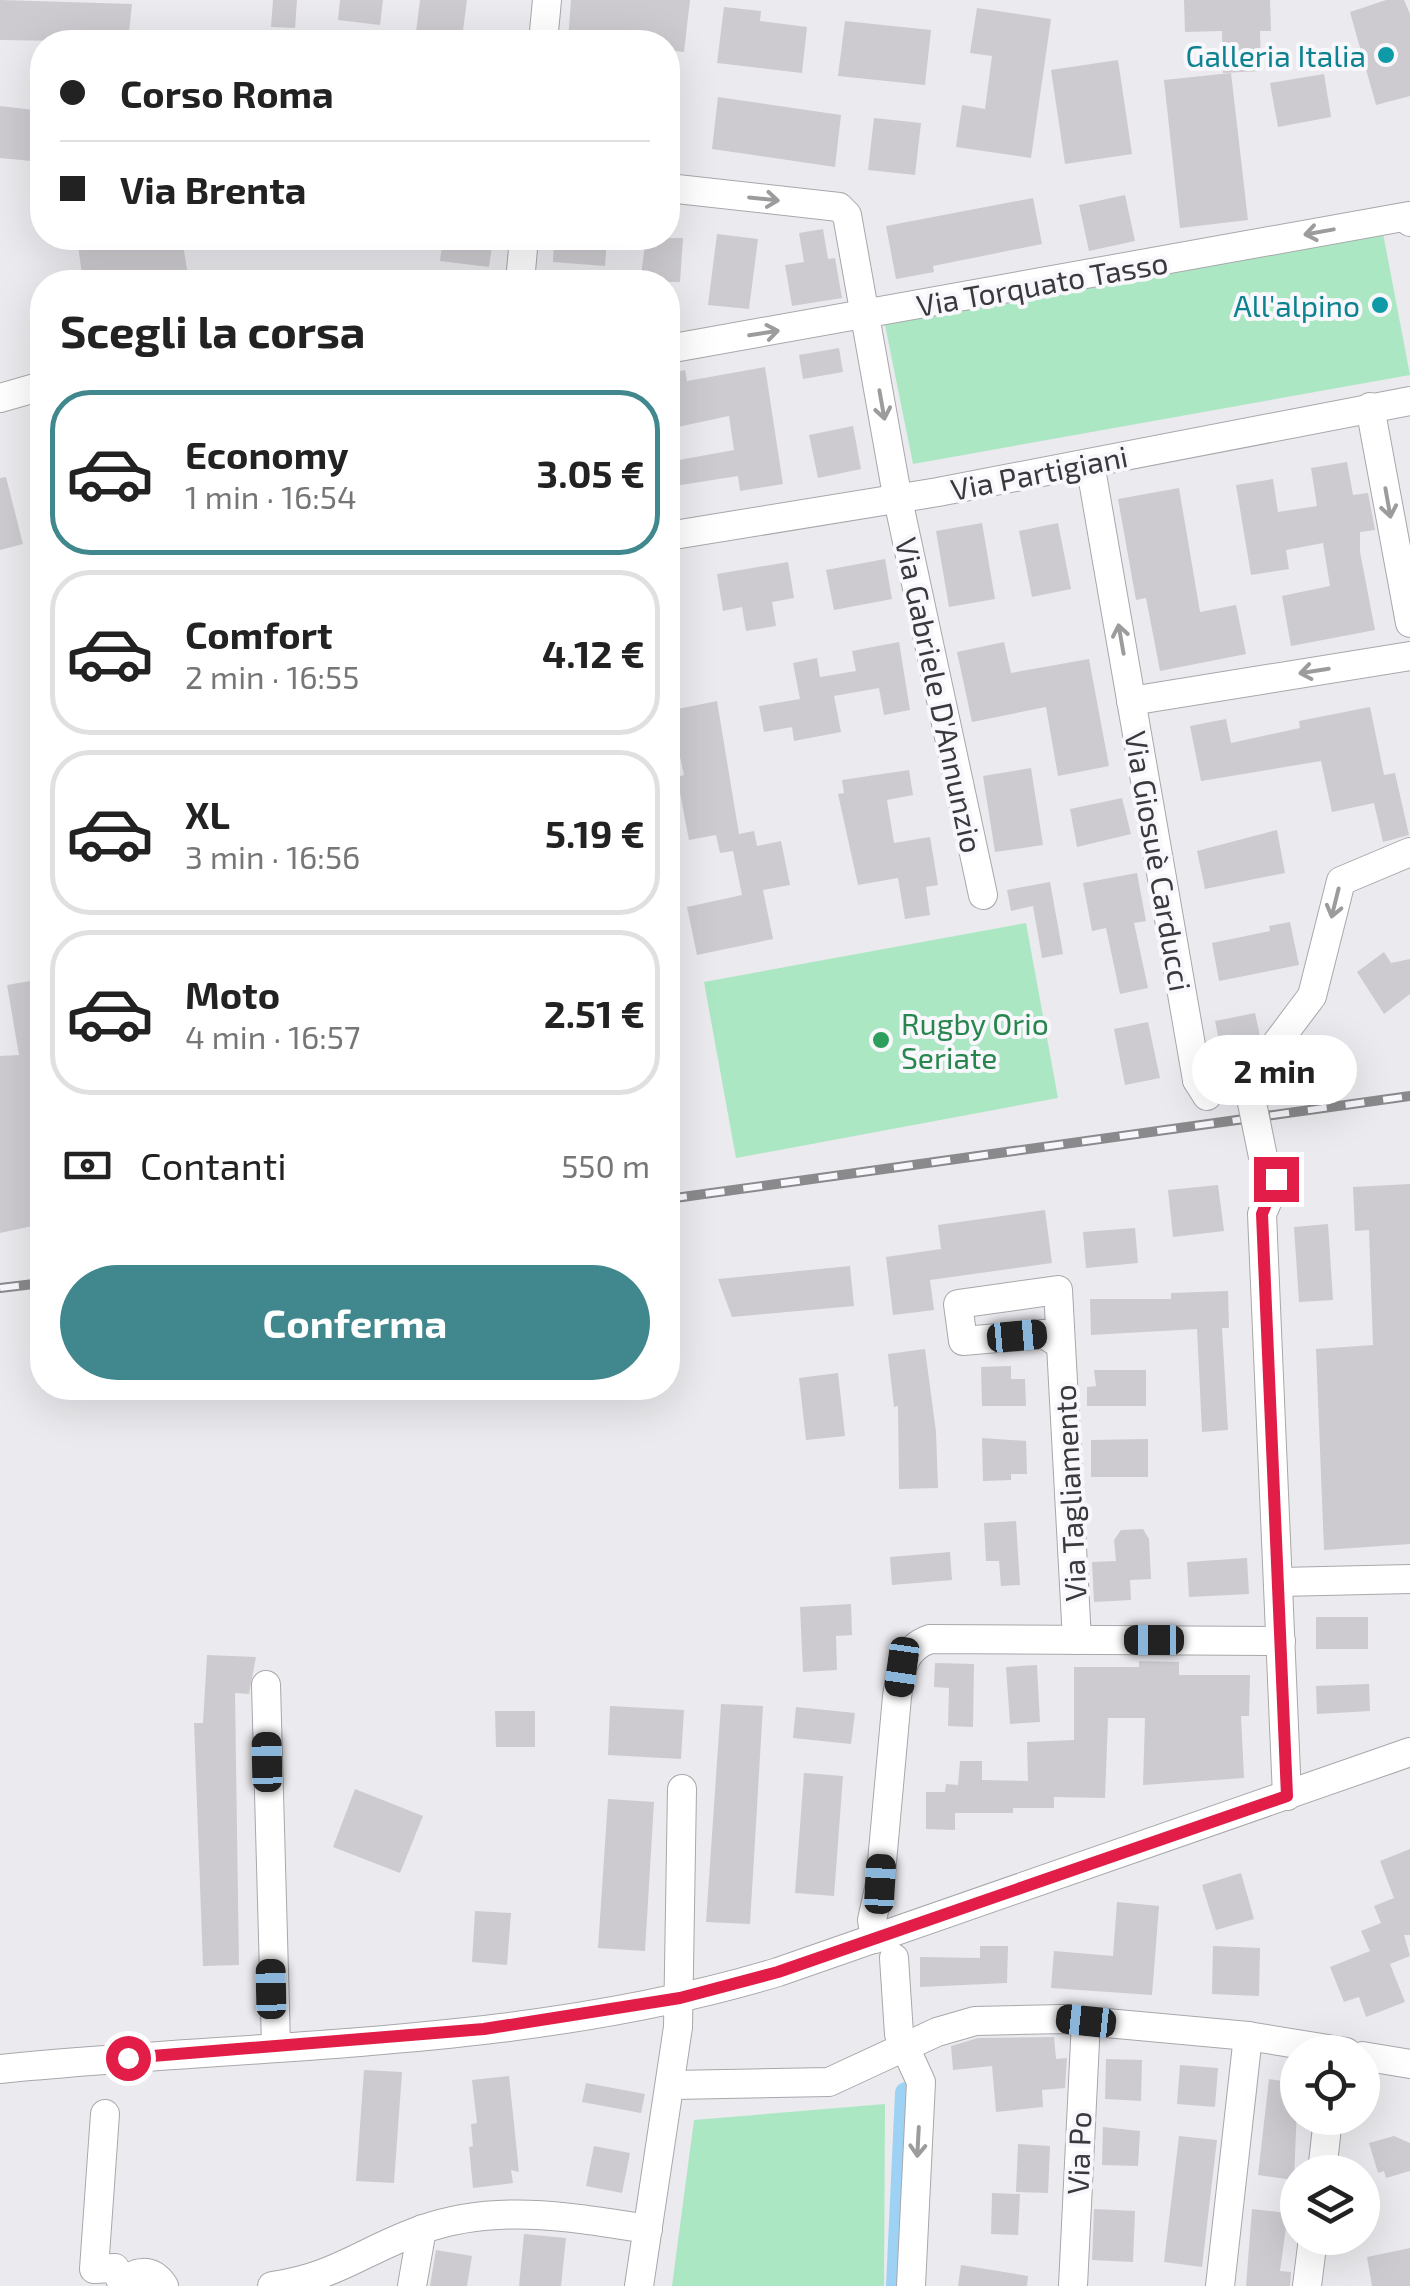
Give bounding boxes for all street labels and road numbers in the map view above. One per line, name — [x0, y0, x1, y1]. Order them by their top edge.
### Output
street label: Via Torquato Tasso — [913, 243, 1171, 323]
street label: Via Partigiani — [948, 437, 1130, 507]
street label: Via Gabriele D'Annunzio — [889, 534, 991, 856]
street label: Via Giosuè Carducci — [1118, 728, 1200, 994]
street label: Via Tagliamento — [1045, 1384, 1093, 1602]
street label: Via Po — [1059, 2111, 1097, 2195]

